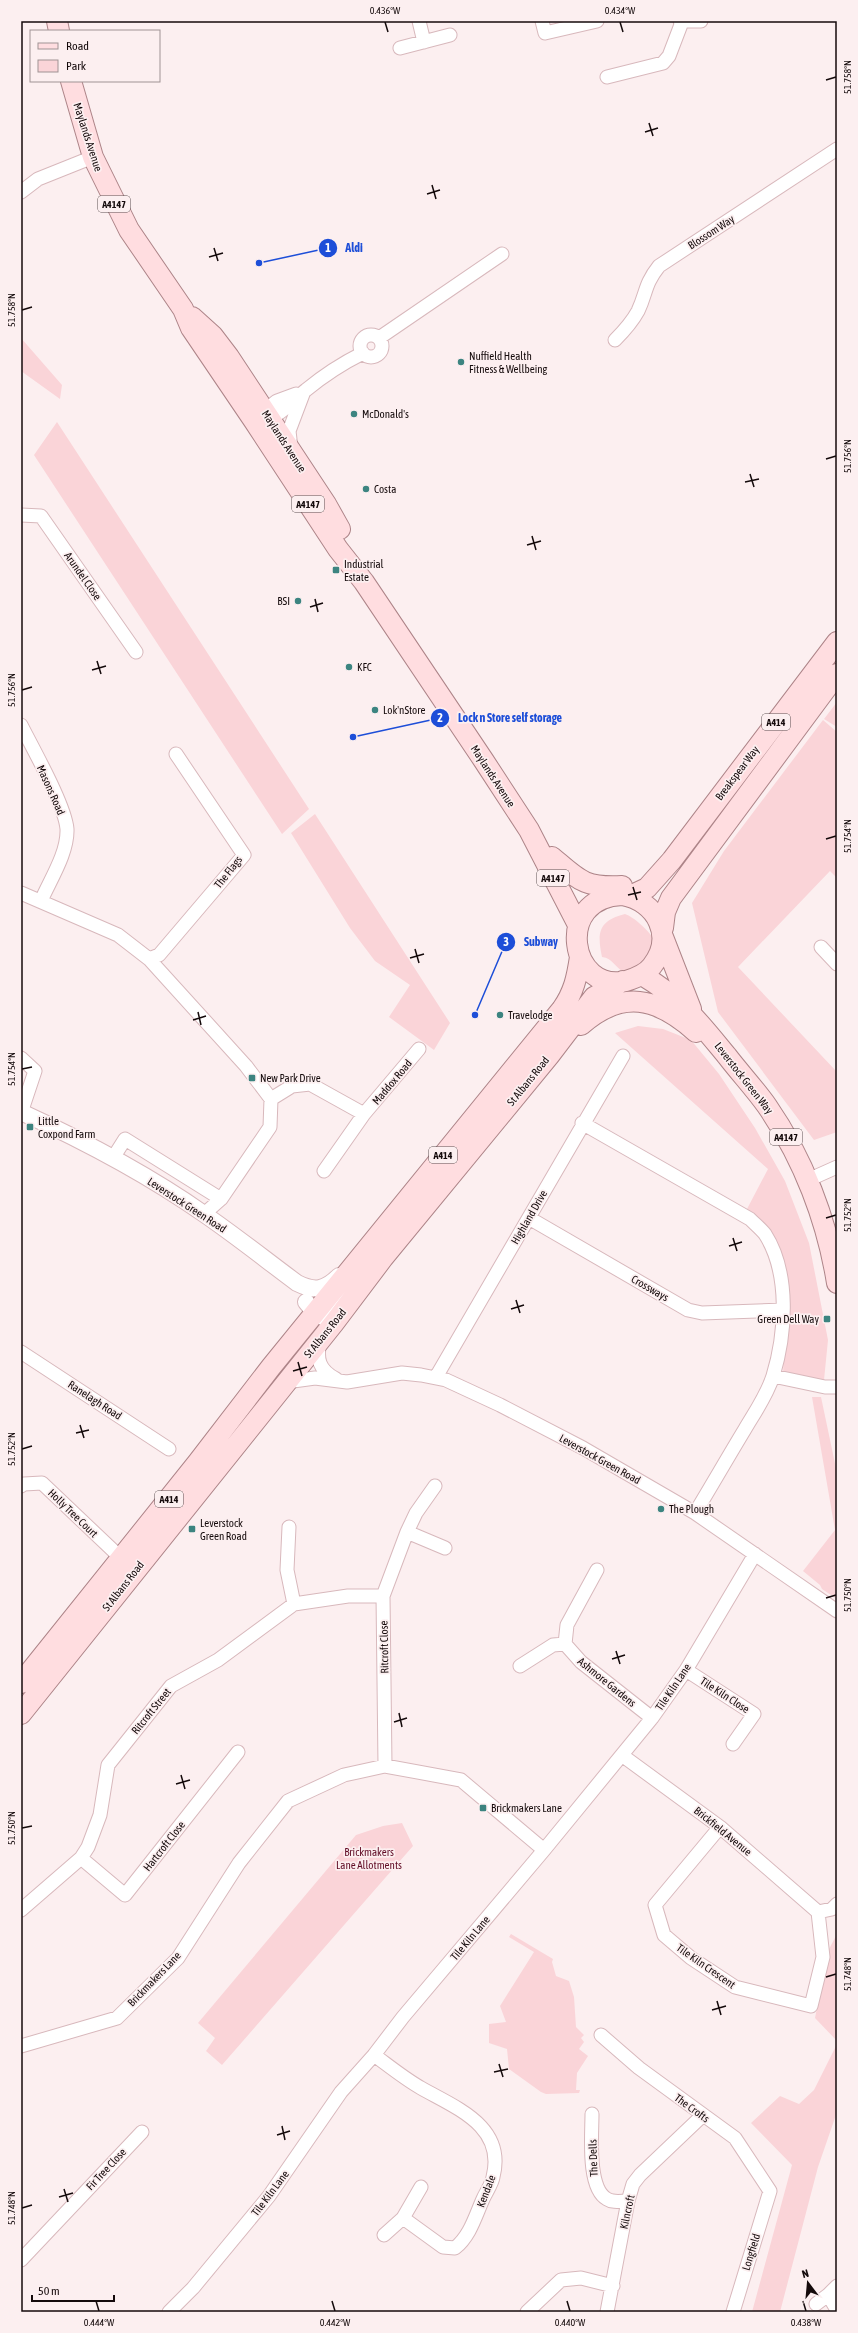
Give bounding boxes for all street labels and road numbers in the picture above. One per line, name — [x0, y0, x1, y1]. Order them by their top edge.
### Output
street label: Maylands Avenue — [71, 101, 105, 173]
road number: A4147 — [98, 196, 130, 212]
street label: Blossom Way — [686, 212, 737, 251]
street label: Maylands Avenue — [260, 408, 308, 474]
road number: A4147 — [292, 496, 324, 512]
street label: Arundel Close — [62, 550, 104, 602]
road number: A414 — [762, 714, 790, 730]
street label: Maylands Avenue — [469, 743, 517, 809]
street label: Breakspear Way — [713, 743, 762, 802]
street label: Masons Road — [35, 763, 67, 817]
street label: The Flags — [212, 853, 244, 890]
road number: A4147 — [537, 870, 569, 886]
street label: Leverstock Green Way — [712, 1040, 776, 1117]
street label: St Albans Road — [505, 1054, 551, 1108]
street label: Maddox Road — [370, 1057, 414, 1107]
road number: A4147 — [770, 1129, 802, 1145]
road number: A414 — [429, 1147, 457, 1163]
street label: Leverstock Green Road — [145, 1175, 229, 1235]
street label: Highland Drive — [509, 1188, 549, 1246]
street label: Crossways — [629, 1273, 671, 1304]
street label: St Albans Road — [302, 1306, 348, 1360]
street label: Ranelagh Road — [66, 1378, 124, 1422]
street label: Leverstock Green Road — [557, 1432, 643, 1486]
street label: Holly Tree Court — [46, 1486, 100, 1540]
road number: A414 — [155, 1491, 183, 1507]
street label: St Albans Road — [100, 1559, 146, 1613]
street label: Ritcroft Close — [378, 1620, 390, 1674]
street label: Ashmore Gardens — [576, 1655, 638, 1709]
street label: Tile Kiln Lane — [653, 1661, 693, 1713]
street label: Tile Kiln Close — [698, 1675, 752, 1715]
street label: Ritcroft Street — [129, 1686, 173, 1736]
street label: Brickfield Avenue — [692, 1804, 754, 1858]
street label: Hartcroft Close — [141, 1819, 187, 1873]
street label: Tile Kiln Lane — [448, 1914, 492, 1962]
street label: Tile Kiln Crescent — [674, 1941, 738, 1991]
street label: Brickmakers Lane — [125, 1949, 183, 2009]
street label: The Crofts — [672, 2091, 712, 2125]
street label: The Dells — [586, 2139, 600, 2177]
street label: Fir Tree Close — [84, 2146, 128, 2192]
street label: Tile Kiln Lane — [249, 2168, 291, 2218]
street label: Kendale — [474, 2173, 498, 2209]
street label: Kilncroft — [618, 2194, 636, 2230]
street label: Longfield — [740, 2232, 762, 2272]

